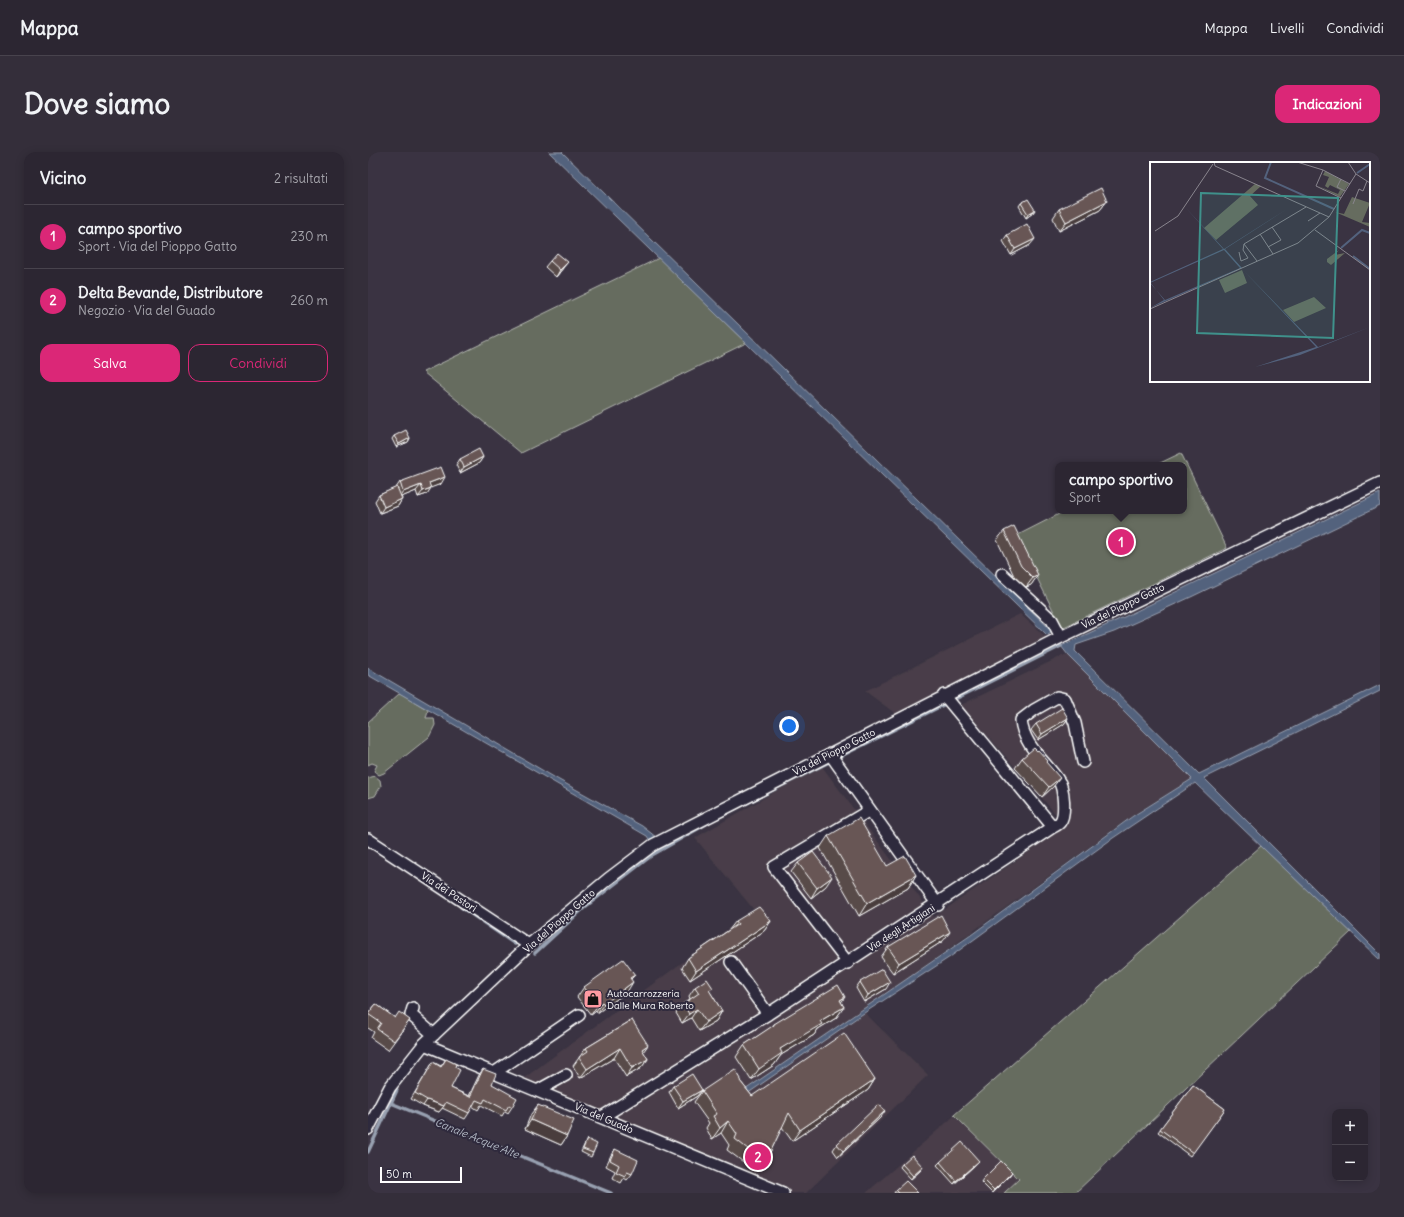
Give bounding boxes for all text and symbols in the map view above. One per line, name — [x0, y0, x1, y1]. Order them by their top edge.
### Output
text: Mappa — [20, 16, 79, 40]
text: Mappa — [1205, 19, 1248, 37]
text: Livelli — [1270, 19, 1304, 37]
text: Condividi — [1326, 19, 1384, 37]
button: Indicazioni — [1275, 85, 1380, 123]
text: Dove siamo — [24, 86, 170, 122]
inset map — [1150, 162, 1370, 382]
text: Vicino — [40, 167, 86, 189]
text: 2 risultati — [274, 170, 328, 187]
text: campo sportivo — [78, 219, 182, 238]
text: 1 — [50, 228, 56, 245]
text: 230 m — [290, 228, 328, 245]
text: Sport · Via del Pioppo Gatto — [78, 238, 237, 255]
text: Delta Bevande, Distributore — [78, 283, 263, 302]
text: 2 — [49, 292, 57, 309]
text: 260 m — [290, 292, 328, 309]
text: Negozio · Via del Guado — [78, 302, 215, 319]
button: Salva — [40, 344, 180, 382]
button: Condividi — [188, 344, 328, 382]
popup — [1055, 462, 1187, 514]
text: campo sportivo — [1069, 470, 1173, 489]
text: Sport — [1069, 489, 1101, 506]
pin: 1 — [1108, 527, 1134, 557]
street label: Via del Pioppo Gatto — [1079, 580, 1167, 632]
your location — [779, 716, 799, 736]
street label: Via del Pioppo Gatto — [791, 725, 878, 778]
street label: Via dei Pastori — [419, 869, 479, 915]
street label: Via del Pioppo Gatto — [520, 886, 598, 956]
street label: Via degli Artigiani — [865, 901, 937, 955]
place label: Autocarrozzeria Dalle Mura Roberto — [607, 987, 694, 1012]
shop icon: Autocarrozzeria Dalle Mura Roberto — [582, 988, 604, 1010]
street label: Via del Guado — [573, 1100, 636, 1136]
map controls — [1332, 1109, 1368, 1181]
button: + — [1332, 1109, 1368, 1145]
water label: Canale Acque Alte — [433, 1115, 522, 1162]
pin: 2 — [745, 1142, 771, 1172]
button: − — [1332, 1145, 1368, 1181]
scale bar — [380, 1165, 462, 1184]
text: 50 m — [386, 1167, 412, 1181]

